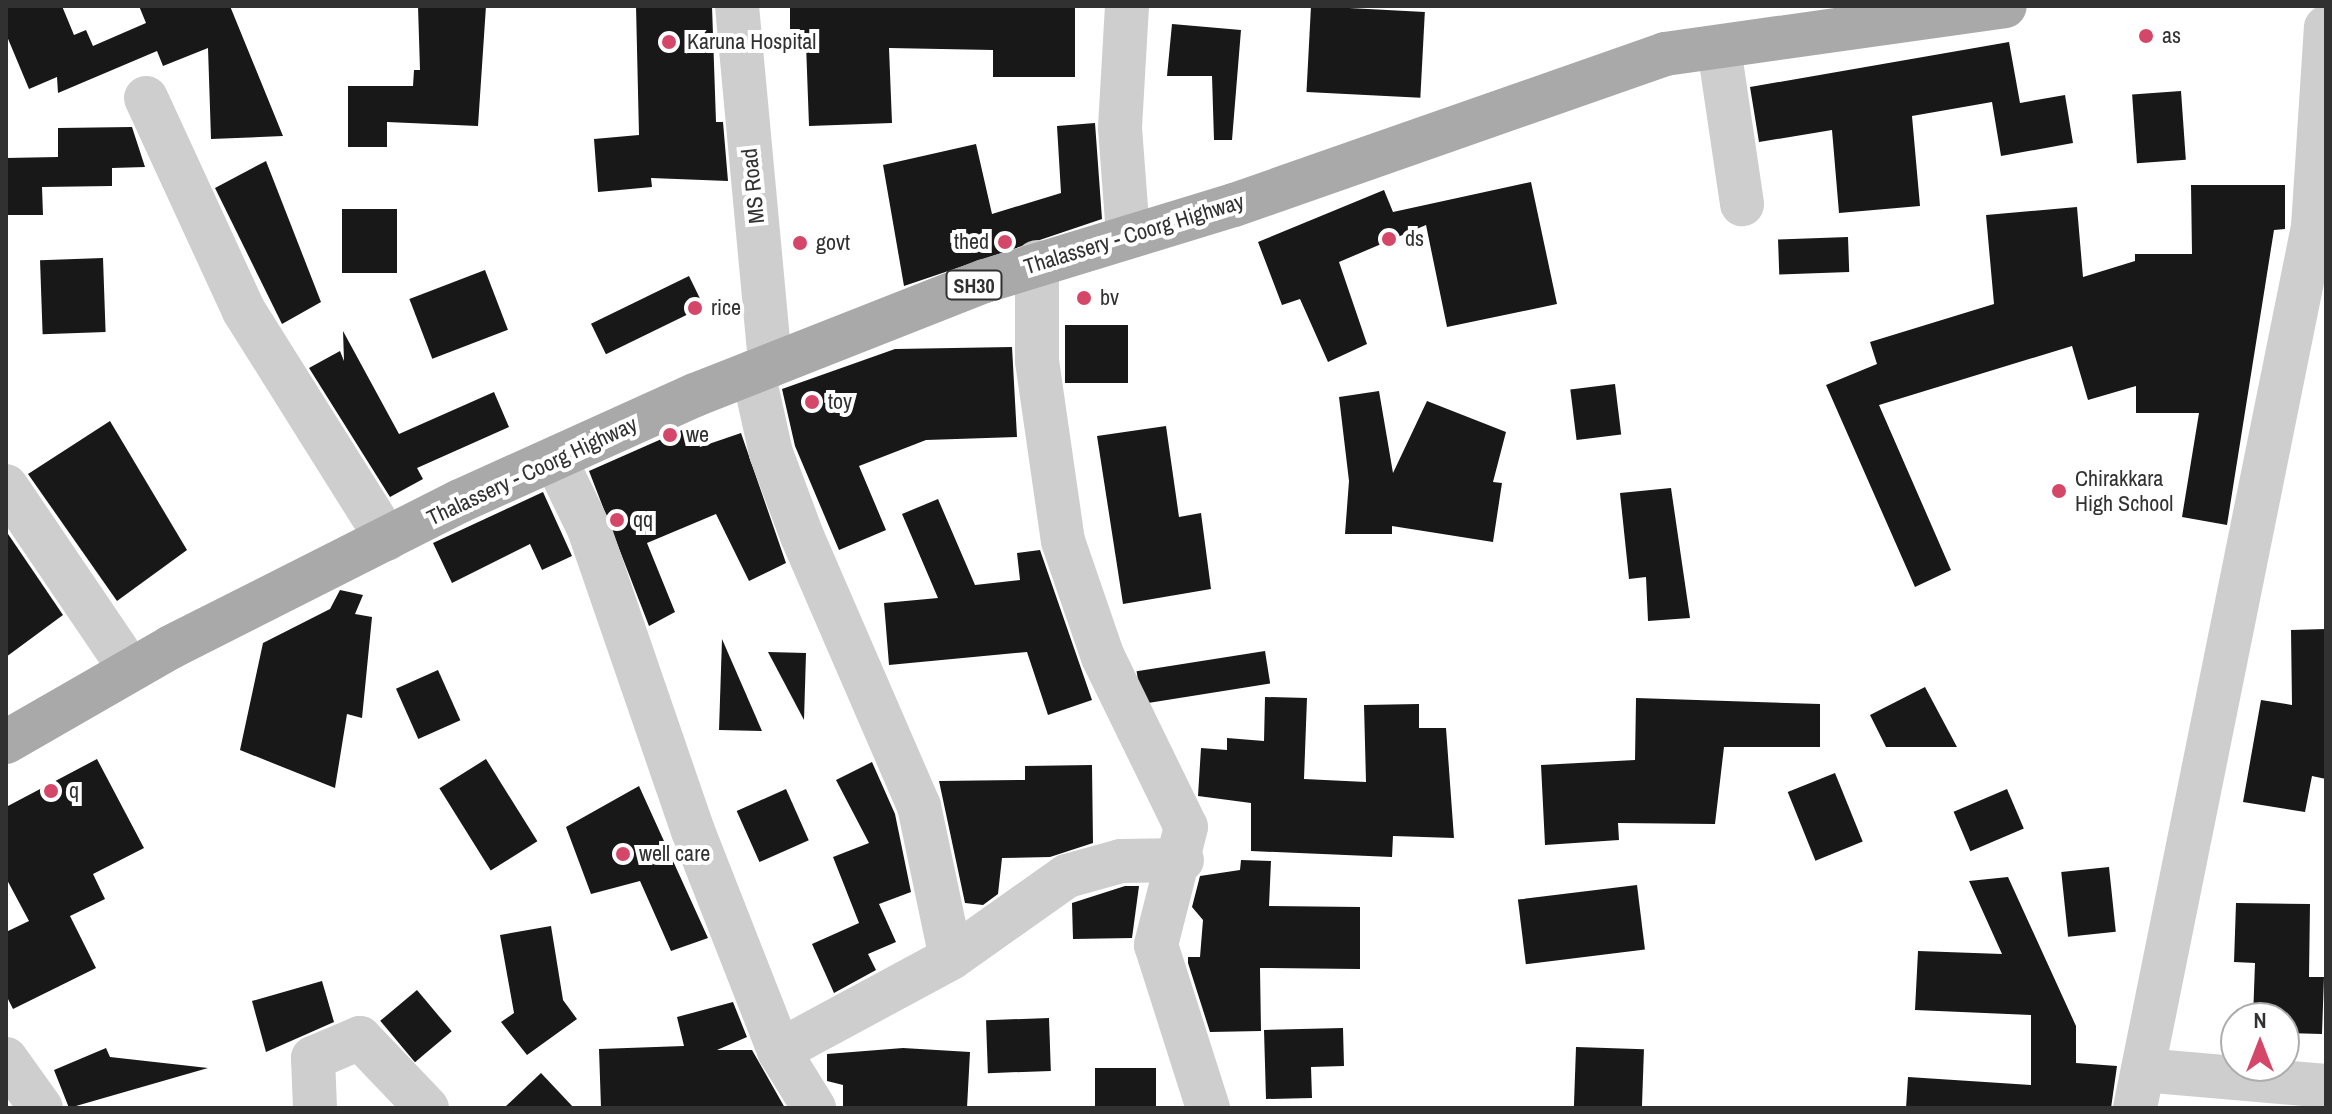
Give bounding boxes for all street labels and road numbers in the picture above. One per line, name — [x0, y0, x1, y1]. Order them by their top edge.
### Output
street label: MS Road — [736, 147, 770, 225]
street label: Thalassery - Coorg Highway — [1021, 188, 1247, 280]
road number: SH30 — [944, 269, 1004, 301]
street label: Thalassery - Coorg Highway — [423, 411, 641, 531]

